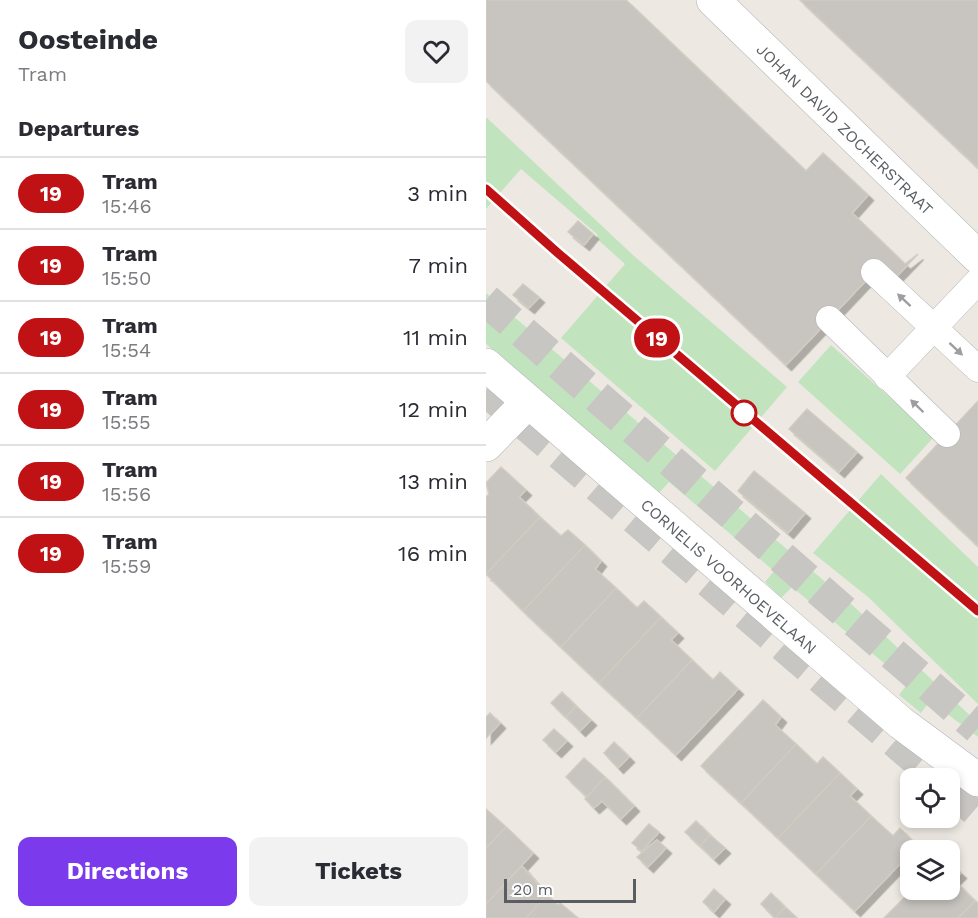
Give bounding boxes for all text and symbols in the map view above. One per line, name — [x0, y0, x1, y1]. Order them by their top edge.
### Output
button: heart — [405, 20, 468, 83]
text: Oosteinde — [18, 23, 158, 56]
street label: JOHAN DAVID ZOCHERSTRAAT — [752, 40, 937, 219]
text: Tram — [18, 62, 67, 86]
text: Departures — [18, 116, 139, 141]
text: Tram — [102, 169, 158, 194]
text: 19 — [40, 181, 62, 206]
text: 3 min — [407, 181, 468, 206]
text: 15:46 — [102, 194, 152, 218]
text: Tram — [102, 241, 158, 266]
text: 19 — [40, 253, 62, 278]
text: 7 min — [408, 253, 468, 278]
text: 15:50 — [102, 266, 151, 290]
one-way arrow — [897, 294, 912, 307]
text: Tram — [102, 313, 158, 338]
line badge: 19 — [630, 318, 684, 358]
text: 19 — [40, 325, 62, 350]
text: 11 min — [403, 325, 468, 350]
text: 19 — [646, 326, 668, 351]
text: 15:54 — [102, 338, 151, 362]
one-way arrow — [949, 341, 963, 355]
text: Tram — [102, 385, 158, 410]
text: 19 — [40, 397, 62, 422]
text: 12 min — [399, 397, 468, 422]
one-way arrow — [910, 399, 924, 413]
unlabelled marker — [731, 400, 757, 426]
text: 15:55 — [102, 410, 151, 434]
text: Tram — [102, 457, 158, 482]
text: 19 — [40, 469, 62, 494]
text: 13 min — [399, 469, 468, 494]
text: 15:56 — [102, 482, 151, 506]
street label: CORNELIS VOORHOEVELAAN — [637, 495, 820, 658]
text: Tram — [102, 529, 158, 554]
text: 19 — [40, 541, 62, 566]
text: 16 min — [398, 541, 468, 566]
text: 15:59 — [102, 554, 151, 578]
map controls — [900, 768, 960, 900]
button: locate — [900, 768, 960, 828]
button: Directions — [18, 837, 237, 906]
button: Tickets — [249, 837, 468, 906]
button: layers — [900, 840, 960, 900]
scale bar — [504, 876, 636, 904]
text: 20 m — [513, 880, 553, 899]

